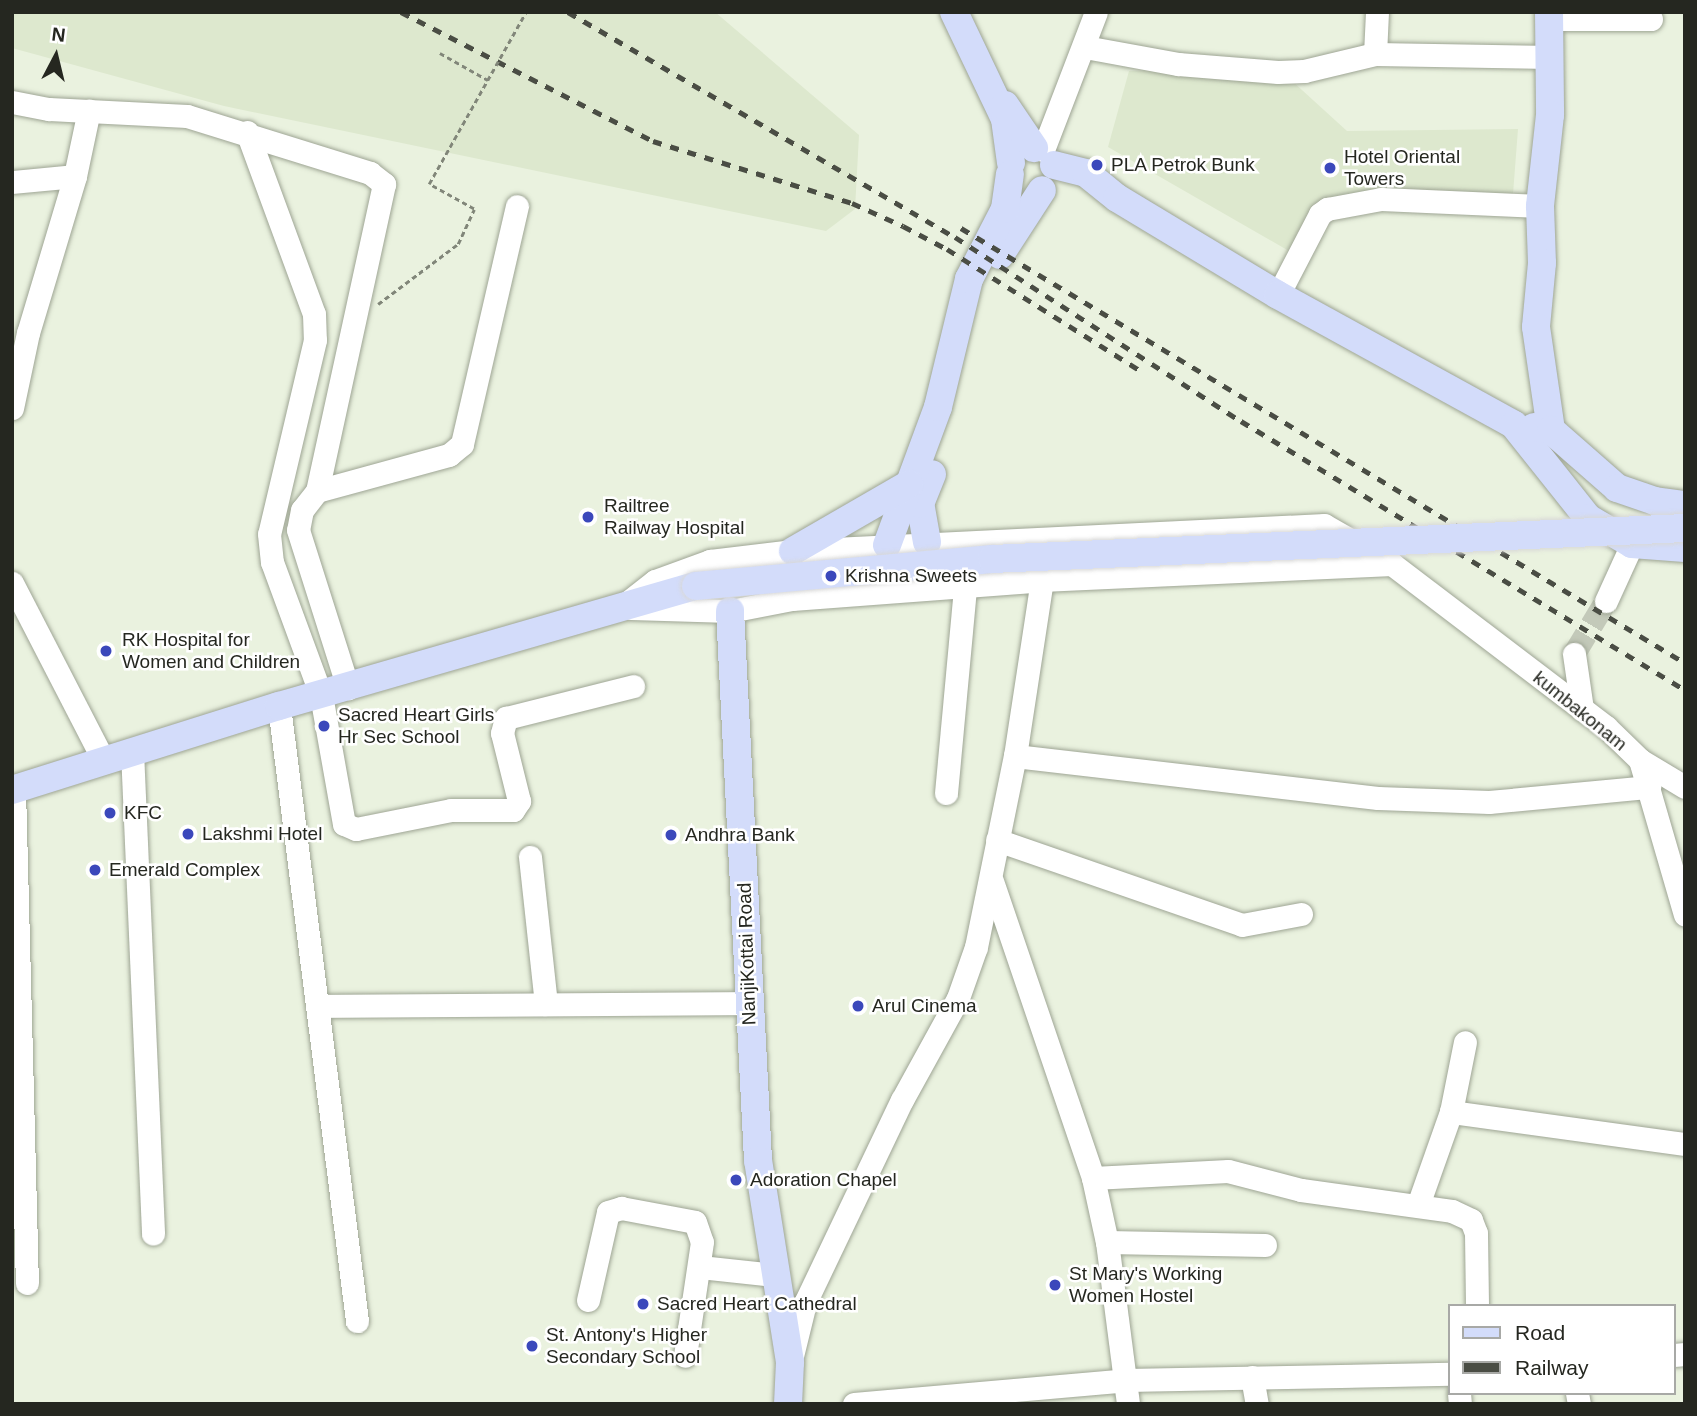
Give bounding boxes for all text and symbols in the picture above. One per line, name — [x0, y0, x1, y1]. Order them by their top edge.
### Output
north arrow — [21, 21, 91, 91]
text: N — [51, 23, 67, 46]
place label: Hotel Oriental Towers — [1344, 146, 1460, 190]
place label: PLA Petrok Bunk — [1111, 154, 1256, 176]
marker: PLA Petrok Bunk — [1089, 157, 1105, 173]
marker: Hotel Oriental Towers — [1322, 160, 1338, 176]
place label: Railtree Railway Hospital — [604, 495, 744, 539]
marker: Railtree Railway Hospital — [578, 507, 598, 527]
place label: Krishna Sweets — [845, 565, 977, 587]
marker: Krishna Sweets — [823, 568, 839, 584]
place label: RK Hospital for Women and Children — [122, 629, 300, 673]
marker: RK Hospital for Women and Children — [96, 641, 116, 661]
street label: kumbakonam — [1529, 666, 1631, 756]
place label: Sacred Heart Girls Hr Sec School — [338, 704, 494, 748]
marker: Sacred Heart Girls Hr Sec School — [316, 718, 332, 734]
place label: KFC — [124, 802, 162, 824]
marker: KFC — [102, 805, 118, 821]
place label: Lakshmi Hotel — [202, 823, 322, 845]
place label: Andhra Bank — [685, 824, 795, 846]
marker: Lakshmi Hotel — [180, 826, 196, 842]
marker: Andhra Bank — [663, 827, 679, 843]
place label: Emerald Complex — [109, 859, 260, 881]
marker: Emerald Complex — [87, 862, 103, 878]
street label: NanjiKottai Road — [733, 882, 761, 1026]
place label: Arul Cinema — [872, 995, 977, 1017]
marker: Arul Cinema — [850, 998, 866, 1014]
place label: Adoration Chapel — [750, 1169, 897, 1191]
marker: Adoration Chapel — [728, 1172, 744, 1188]
place label: St Mary's Working Women Hostel — [1069, 1263, 1222, 1307]
marker: St Mary's Working Women Hostel — [1047, 1277, 1063, 1293]
place label: Sacred Heart Cathedral — [657, 1293, 857, 1315]
marker: Sacred Heart Cathedral — [635, 1296, 651, 1312]
legend — [1448, 1304, 1676, 1395]
text: Road — [1515, 1321, 1565, 1344]
place label: St. Antony's Higher Secondary School — [546, 1324, 708, 1368]
marker: St. Antony's Higher Secondary School — [524, 1338, 540, 1354]
text: Railway — [1515, 1356, 1589, 1379]

